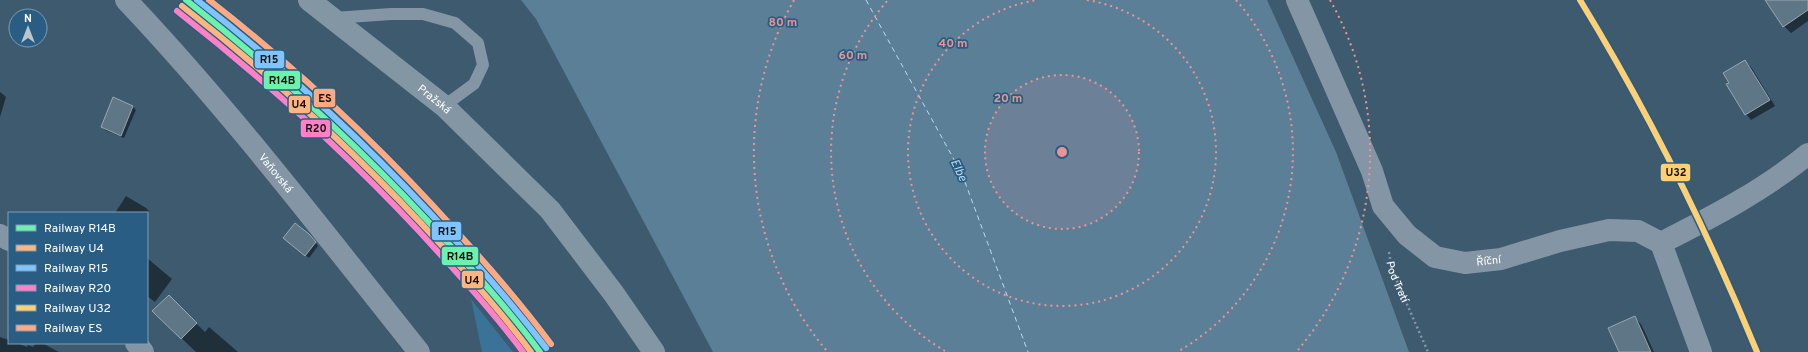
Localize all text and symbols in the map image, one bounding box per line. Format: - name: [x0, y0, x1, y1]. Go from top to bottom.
- north arrow: [8, 8, 48, 48]
- text: N: [24, 12, 32, 26]
- text: 80 m: [769, 15, 797, 31]
- text: 40 m: [938, 36, 968, 52]
- text: 60 m: [839, 48, 867, 64]
- line badge: R15: [254, 50, 285, 69]
- text: R15: [260, 53, 279, 67]
- line badge: R14B: [263, 70, 301, 90]
- text: R14B: [269, 74, 295, 88]
- street label: Pražská: [414, 82, 454, 117]
- line badge: ES: [313, 88, 336, 108]
- text: 20 m: [994, 91, 1022, 107]
- text: ES: [318, 92, 332, 106]
- line badge: U4: [288, 95, 311, 114]
- text: U4: [292, 98, 306, 112]
- line badge: R20: [300, 119, 331, 138]
- text: R20: [305, 122, 327, 136]
- centre of rings: [1055, 145, 1069, 159]
- street label: Vaňovská: [255, 151, 296, 196]
- water label: Elbe: [946, 157, 971, 185]
- line badge: U32: [1660, 163, 1691, 182]
- text: U32: [1666, 166, 1686, 180]
- legend: [8, 212, 148, 344]
- text: Railway R14B: [44, 221, 116, 237]
- line badge: R15: [431, 221, 462, 241]
- text: R15: [438, 225, 457, 239]
- text: Railway U4: [44, 241, 104, 257]
- line badge: R14B: [441, 246, 479, 266]
- text: R14B: [447, 250, 473, 264]
- street label: Říční: [1476, 253, 1503, 270]
- street label: Pod Tratí: [1383, 260, 1412, 306]
- text: Railway R15: [44, 261, 108, 277]
- line badge: U4: [461, 270, 484, 289]
- text: U4: [465, 274, 479, 288]
- text: Railway R20: [44, 281, 111, 297]
- text: Railway U32: [44, 301, 111, 317]
- text: Railway ES: [44, 321, 103, 337]

